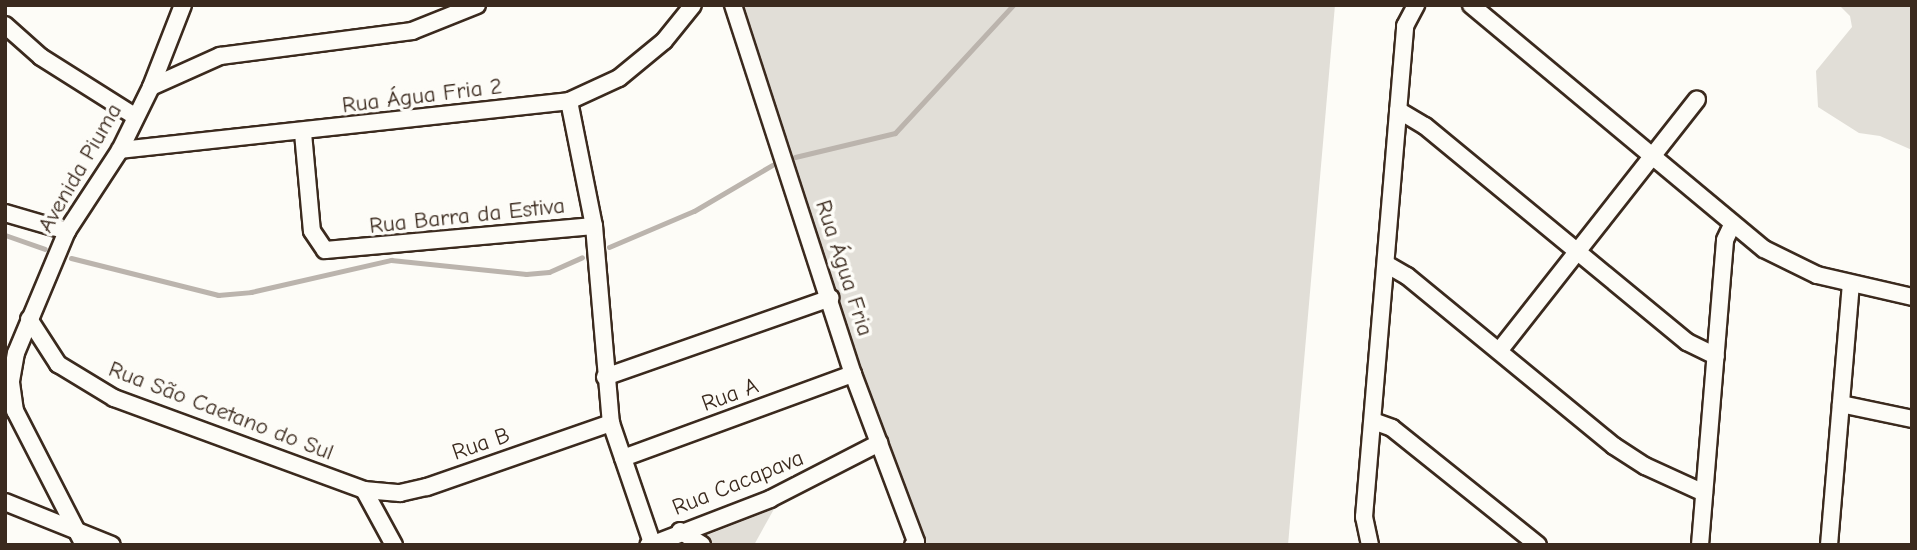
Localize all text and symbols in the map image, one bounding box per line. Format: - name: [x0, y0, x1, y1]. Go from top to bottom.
- street label: Rua Água Fria 2: [340, 72, 504, 120]
- street label: Avenida Piuma: [32, 99, 128, 237]
- street label: Rua Barra da Estiva: [368, 192, 566, 240]
- street label: Rua Água Fria: [809, 197, 879, 339]
- street label: Rua São Caetano do Sul: [105, 355, 337, 467]
- street label: Rua A: [698, 372, 762, 418]
- street label: Rua B: [448, 421, 514, 467]
- street label: Rua Cacapava: [668, 444, 808, 522]

